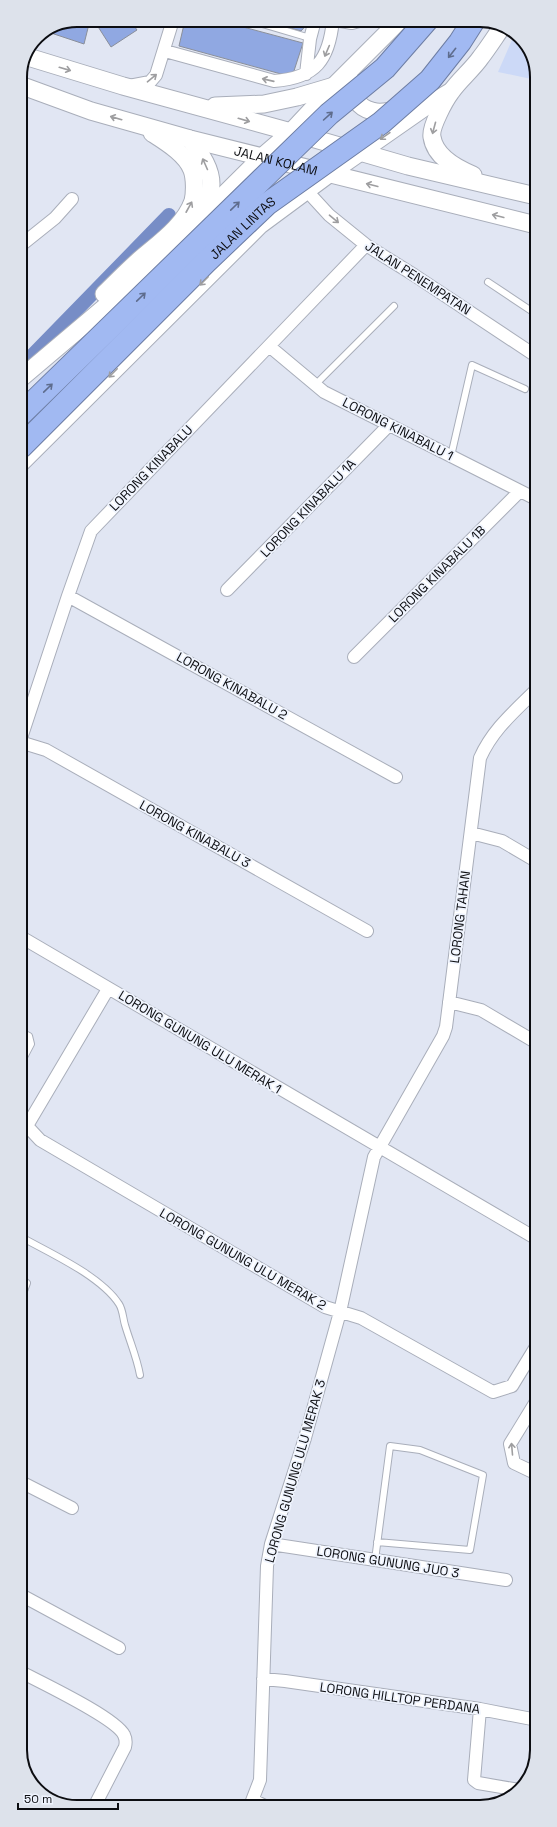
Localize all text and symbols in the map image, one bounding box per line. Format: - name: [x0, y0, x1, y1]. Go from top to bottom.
- one-way arrow: [322, 45, 330, 57]
- one-way arrow: [447, 47, 456, 58]
- one-way arrow: [59, 66, 72, 73]
- one-way arrow: [147, 74, 157, 83]
- one-way arrow: [262, 75, 275, 83]
- one-way arrow: [323, 111, 333, 120]
- one-way arrow: [110, 114, 123, 121]
- one-way arrow: [238, 117, 251, 124]
- one-way arrow: [430, 121, 437, 134]
- one-way arrow: [379, 132, 390, 140]
- street label: JALAN KOLAM: [232, 142, 319, 179]
- one-way arrow: [201, 158, 208, 170]
- one-way arrow: [366, 180, 379, 188]
- street label: JALAN LINTAS: [206, 192, 279, 263]
- one-way arrow: [186, 201, 194, 213]
- one-way arrow: [230, 201, 240, 211]
- one-way arrow: [492, 211, 505, 219]
- one-way arrow: [329, 214, 339, 223]
- street label: JALAN PENEMPATAN: [362, 237, 474, 319]
- one-way arrow: [199, 276, 209, 285]
- one-way arrow: [136, 292, 146, 302]
- one-way arrow: [108, 368, 118, 378]
- one-way arrow: [43, 383, 53, 392]
- street label: LORONG KINABALU 1: [340, 394, 456, 464]
- street label: LORONG KINABALU: [106, 421, 196, 515]
- street label: LORONG KINABALU 1A: [257, 455, 359, 561]
- street label: LORONG KINABALU 1B: [385, 522, 489, 626]
- street label: LORONG KINABALU 2: [173, 648, 291, 724]
- street label: LORONG KINABALU 3: [136, 796, 254, 872]
- street label: LORONG TAHAN: [446, 870, 474, 964]
- street label: LORONG GUNUNG ULU MERAK 1: [115, 986, 285, 1098]
- street label: LORONG GUNUNG ULU MERAK 2: [157, 1204, 330, 1314]
- street label: LORONG GUNUNG ULU MERAK 3: [261, 1377, 329, 1565]
- one-way arrow: [508, 1443, 516, 1456]
- street label: LORONG GUNUNG JUO 3: [315, 1542, 461, 1582]
- street label: LORONG HILLTOP PERDANA: [319, 1678, 481, 1718]
- scale bar: [18, 1785, 118, 1811]
- text: 50 m: [24, 1791, 52, 1807]

